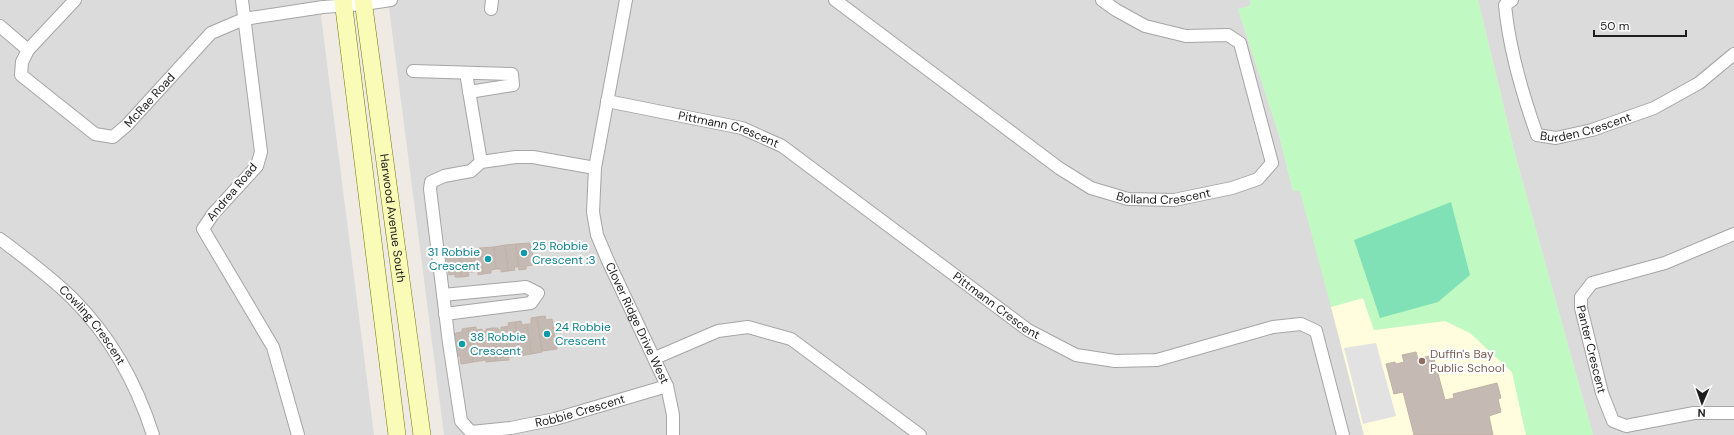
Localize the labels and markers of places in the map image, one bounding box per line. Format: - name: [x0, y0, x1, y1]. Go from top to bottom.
- place label: 25 Robbie Crescent :3: [532, 238, 596, 268]
- place label: 31 Robbie Crescent: [428, 244, 480, 274]
- marker: 25 Robbie Crescent :3: [519, 248, 529, 258]
- marker: 31 Robbie Crescent: [483, 254, 493, 264]
- place label: 24 Robbie Crescent: [555, 319, 611, 349]
- place label: 38 Robbie Crescent: [470, 329, 526, 359]
- marker: 24 Robbie Crescent: [542, 329, 552, 339]
- marker: 38 Robbie Crescent: [457, 339, 467, 349]
- place label: Duffin's Bay Public School: [1430, 346, 1505, 376]
- marker: Duffin's Bay Public School: [1417, 356, 1427, 366]

